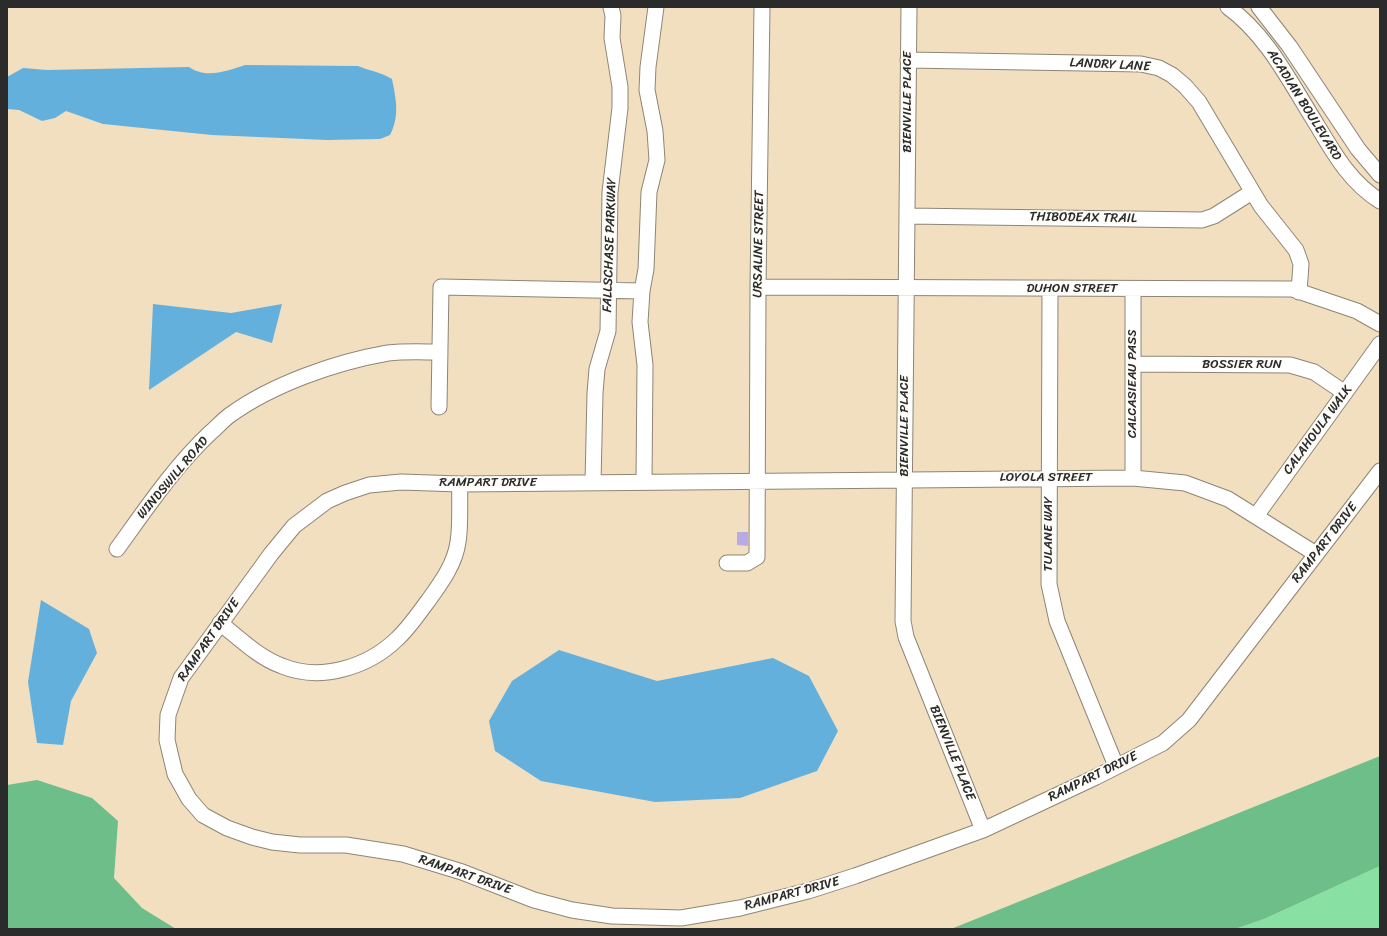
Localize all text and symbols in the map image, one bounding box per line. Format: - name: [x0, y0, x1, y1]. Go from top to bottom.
- street label: ACADIAN BOULEVARD: [1263, 47, 1345, 163]
- street label: BIENVILLE PLACE: [900, 51, 916, 153]
- street label: LANDRY LANE: [1069, 55, 1151, 75]
- street label: FALLSCHASE PARKWAY: [600, 177, 620, 313]
- street label: URSALINE STREET: [750, 190, 768, 298]
- street label: THIBODEAX TRAIL: [1029, 209, 1137, 227]
- street label: DUHON STREET: [1027, 281, 1117, 297]
- street label: CALCASIEAU PASS: [1125, 330, 1141, 438]
- street label: BOSSIER RUN: [1202, 357, 1282, 373]
- street label: BIENVILLE PLACE: [897, 375, 913, 477]
- street label: CALAHOULA WALK: [1280, 382, 1356, 478]
- street label: WINDSWILL ROAD: [134, 434, 212, 522]
- street label: LOYOLA STREET: [1000, 470, 1092, 486]
- street label: RAMPART DRIVE: [439, 475, 537, 491]
- street label: TULANE WAY: [1041, 497, 1057, 571]
- street label: RAMPART DRIVE: [1289, 500, 1361, 586]
- street label: RAMPART DRIVE: [175, 596, 243, 684]
- street label: BIENVILLE PLACE: [926, 703, 978, 803]
- street label: RAMPART DRIVE: [1046, 749, 1140, 805]
- street label: RAMPART DRIVE: [416, 852, 514, 898]
- street label: RAMPART DRIVE: [743, 874, 841, 914]

